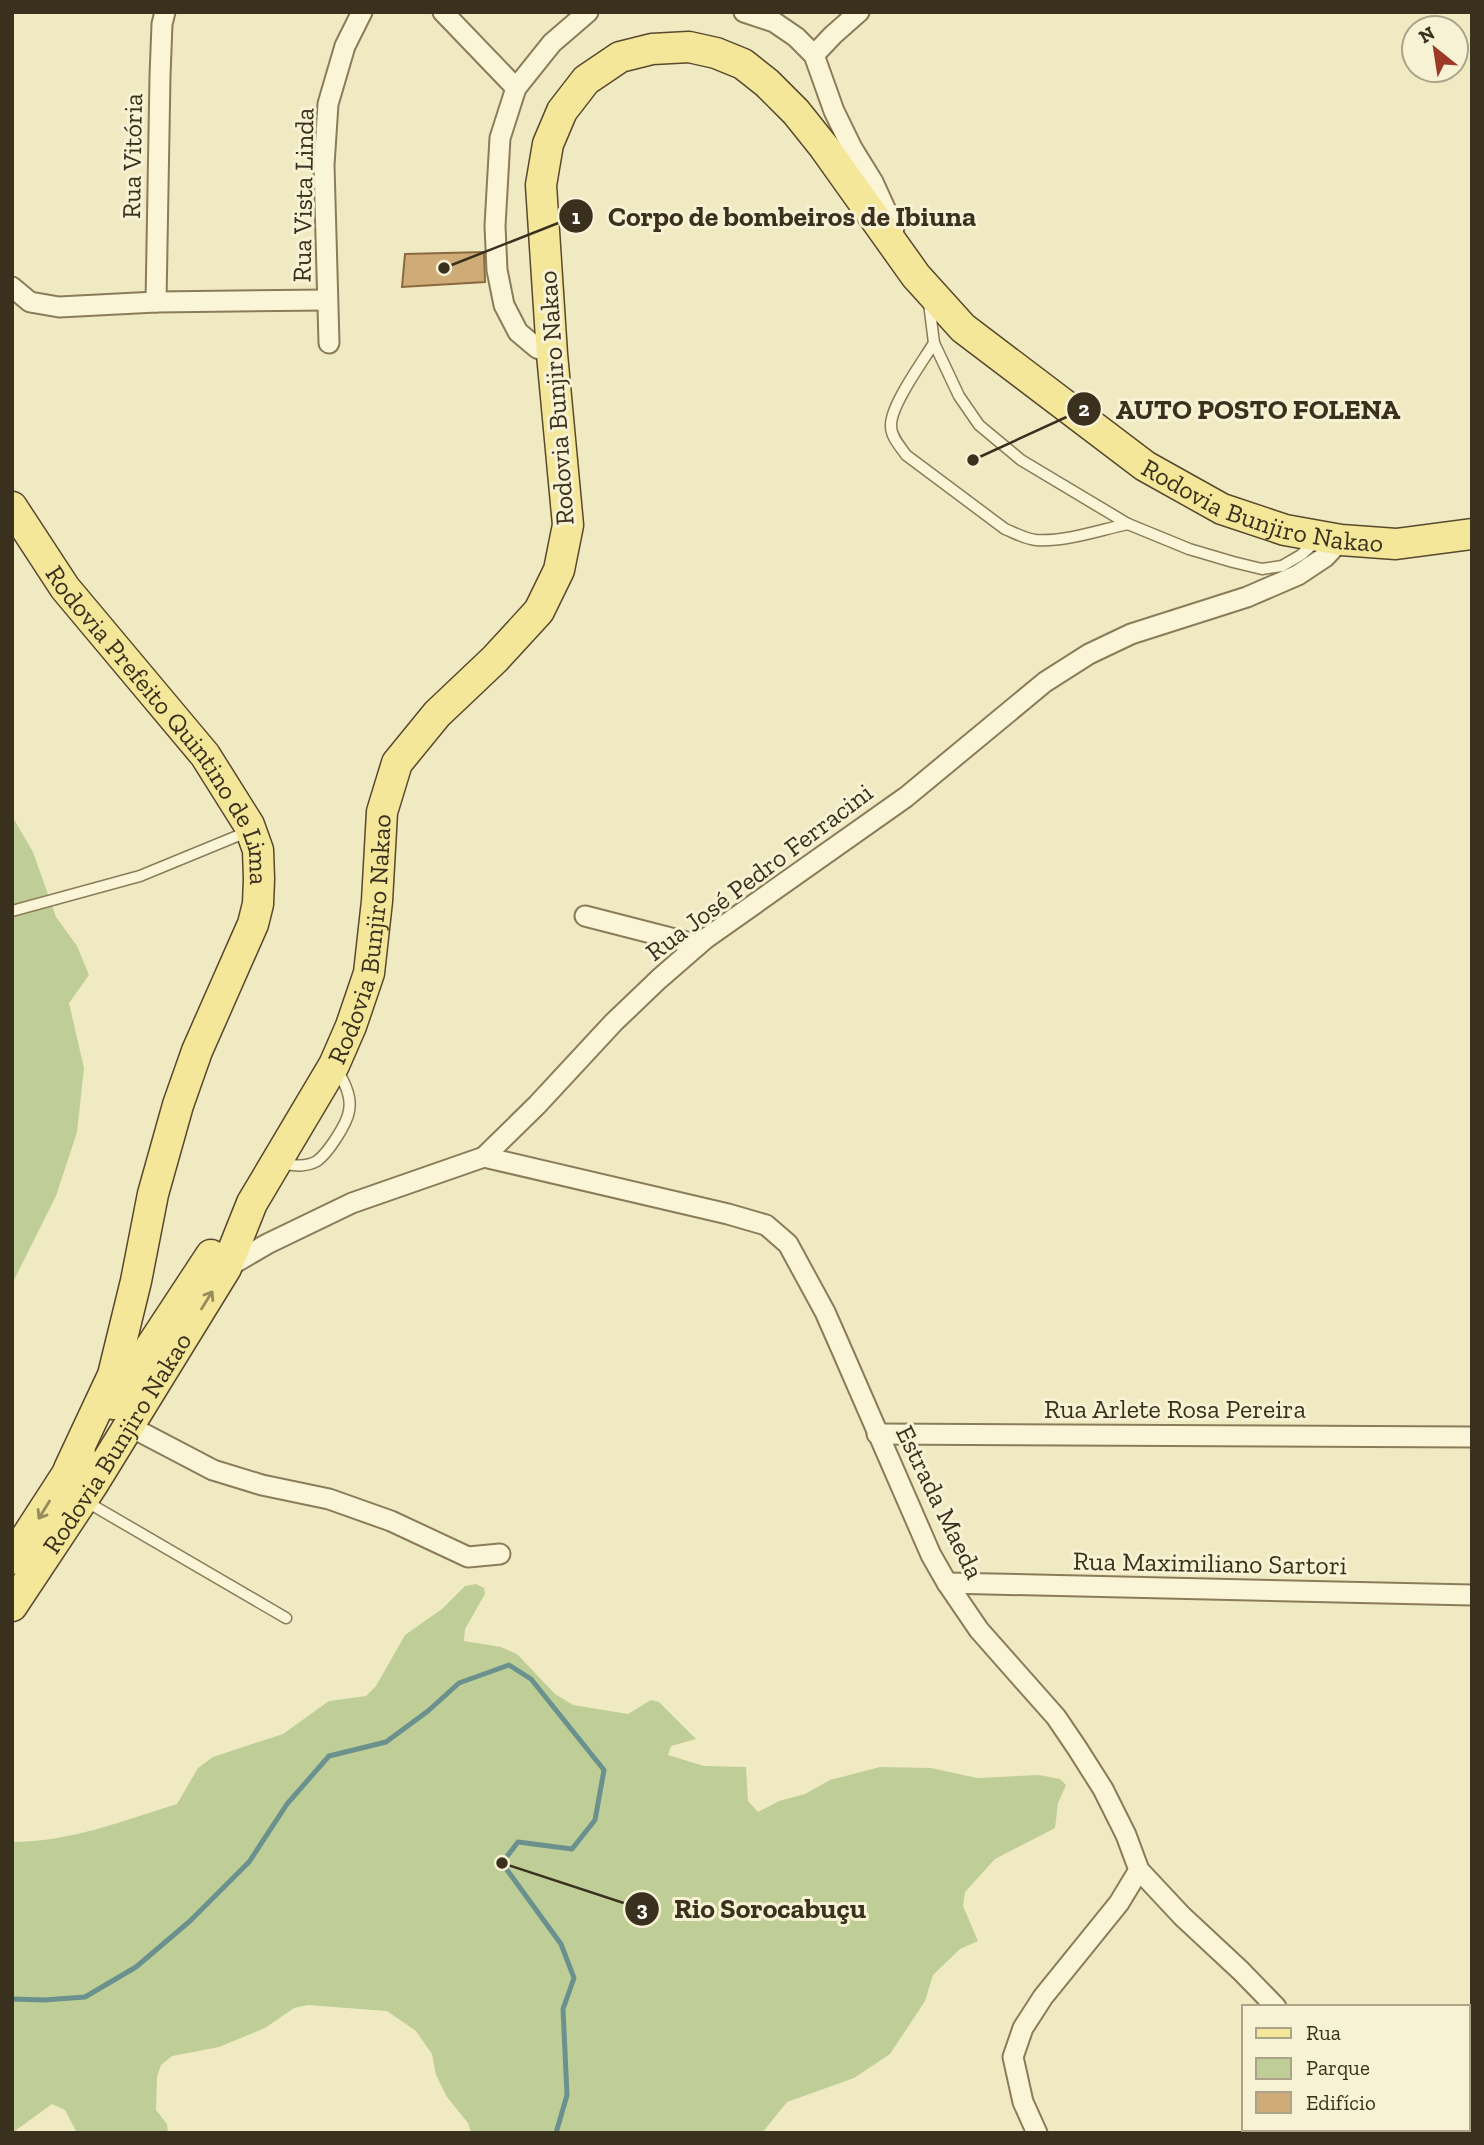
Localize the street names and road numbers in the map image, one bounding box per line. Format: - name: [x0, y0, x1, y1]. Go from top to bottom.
- street label: Rua Vitória: [115, 93, 149, 219]
- street label: Rua Vista Linda: [285, 107, 321, 283]
- street label: Rodovia Bunjiro Nakao: [531, 270, 581, 526]
- street label: Rodovia Bunjiro Nakao: [1136, 451, 1384, 559]
- street label: Rodovia Prefeito Quintino de Lima: [39, 559, 275, 886]
- street label: Rua José Pedro Ferracini: [639, 776, 879, 968]
- street label: Rodovia Bunjiro Nakao: [320, 813, 398, 1069]
- street label: Rodovia Bunjiro Nakao: [35, 1327, 198, 1559]
- street label: Rua Arlete Rosa Pereira: [1044, 1393, 1307, 1425]
- street label: Estrada Maeda: [889, 1420, 991, 1584]
- street label: Rua Maximiliano Sartori: [1073, 1545, 1347, 1581]

